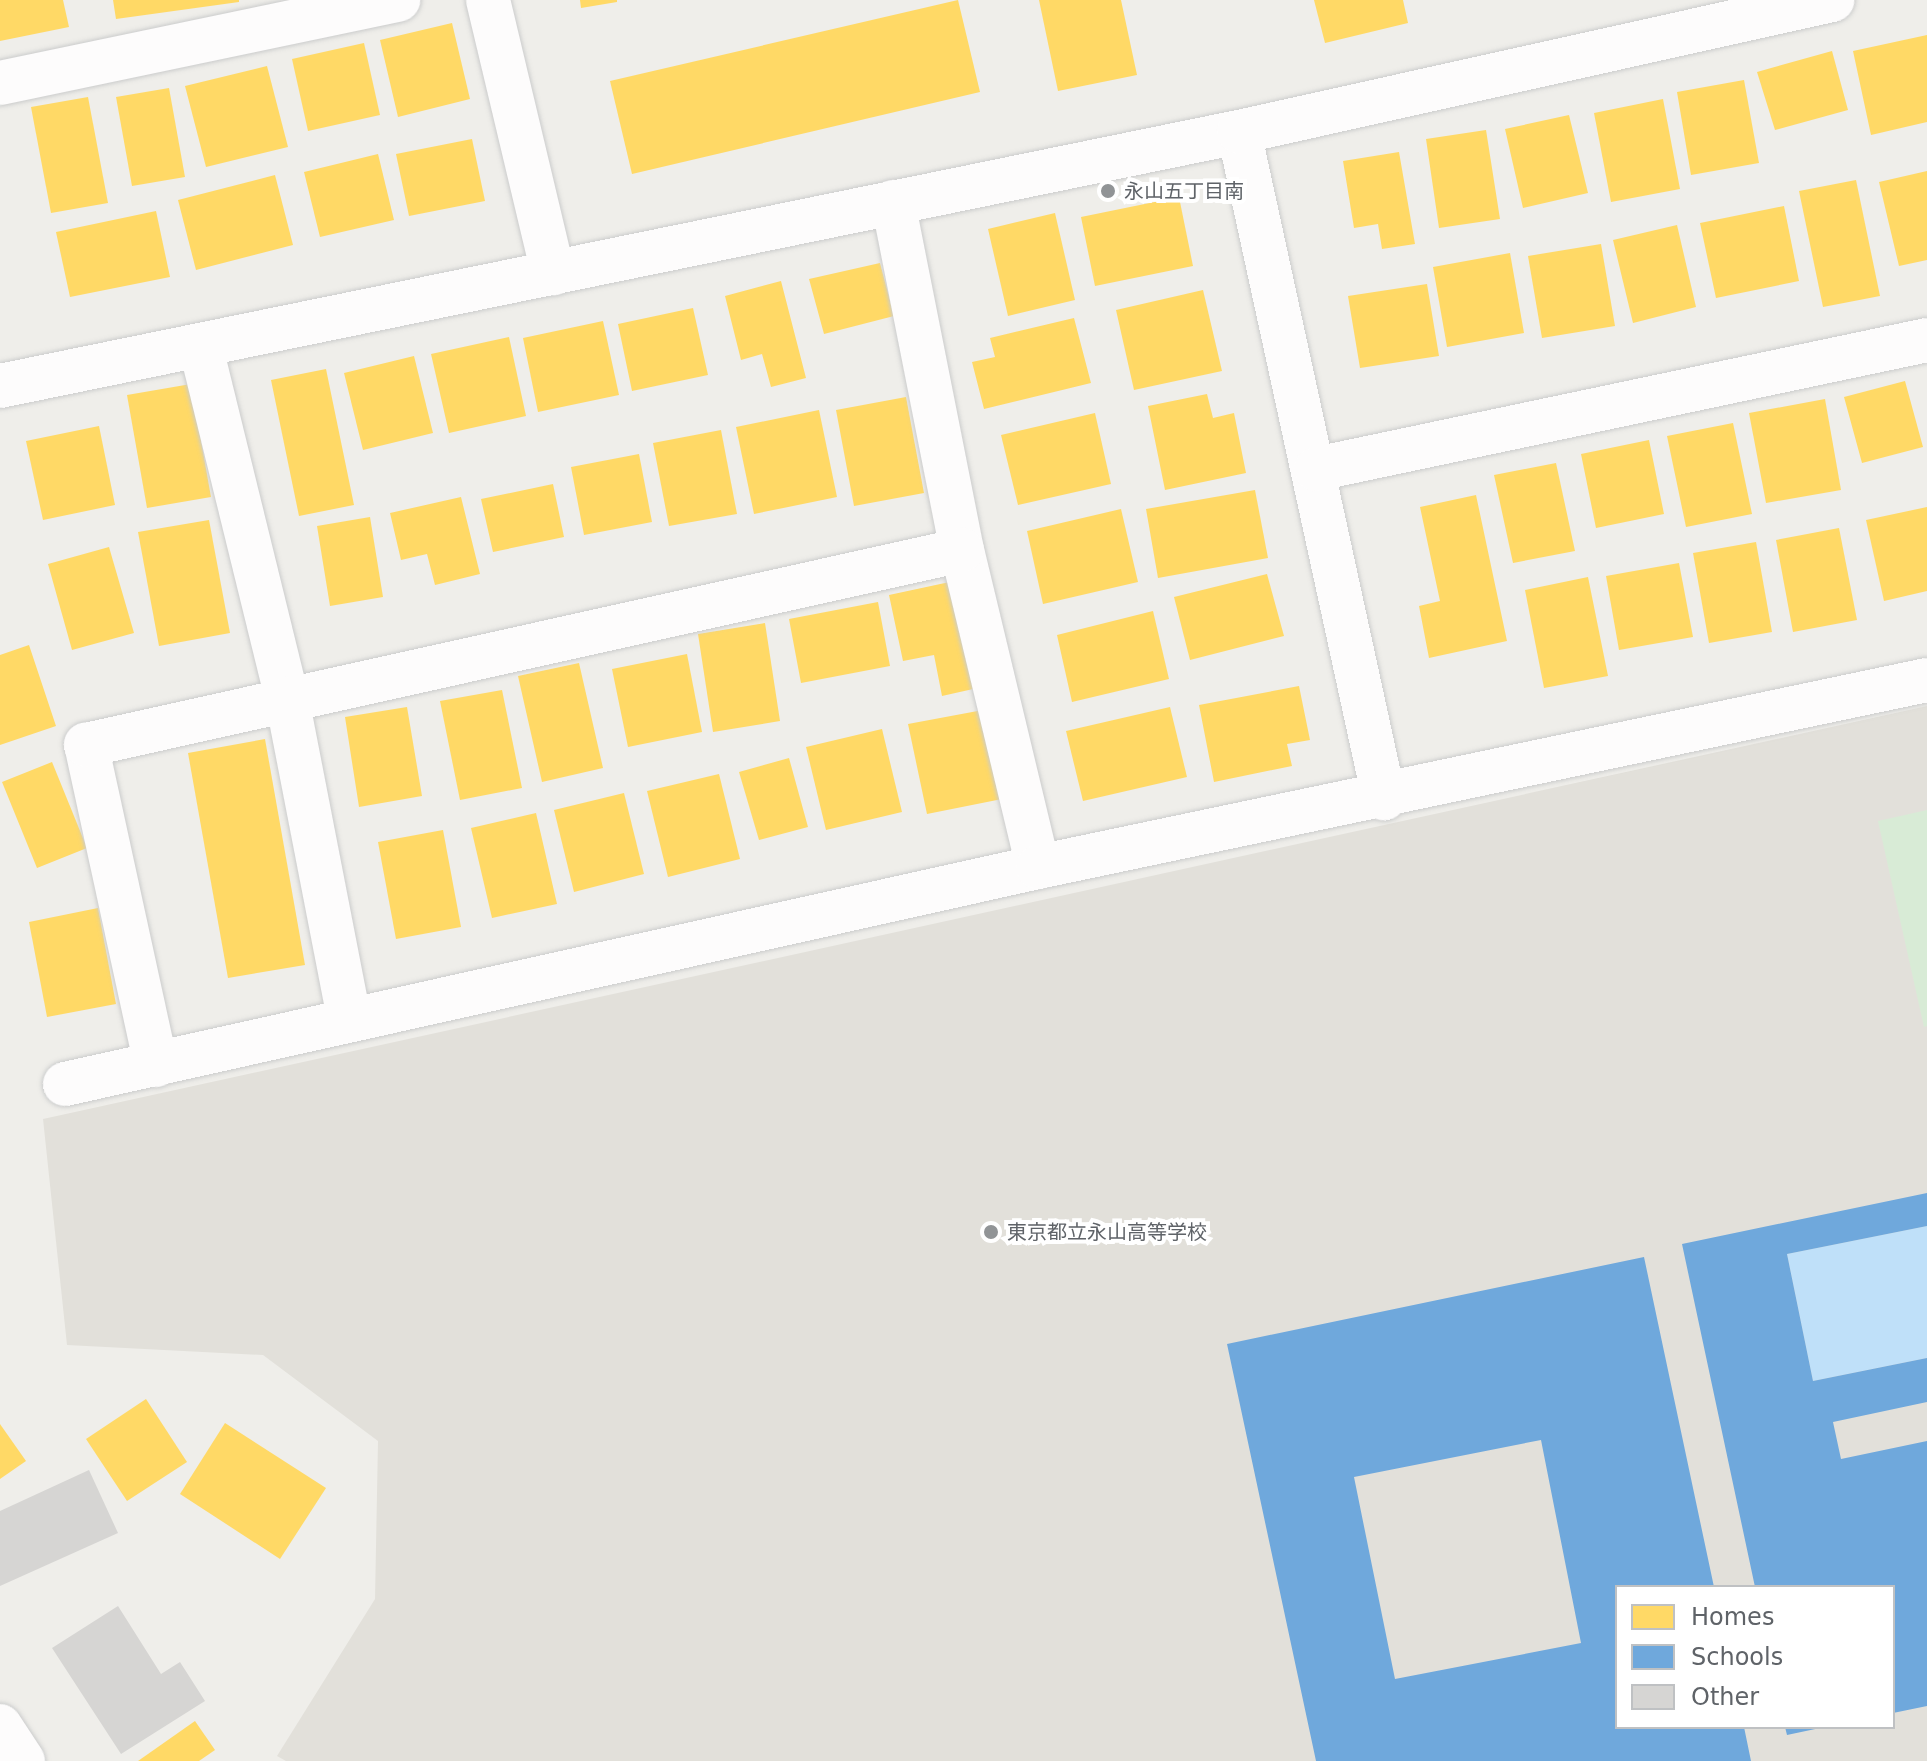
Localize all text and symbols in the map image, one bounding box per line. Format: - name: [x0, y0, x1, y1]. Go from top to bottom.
- place label: 永山五丁目南: [1124, 179, 1244, 203]
- marker: 永山五丁目南: [1099, 182, 1117, 200]
- place label: 東京都立永山高等学校: [1007, 1220, 1207, 1244]
- marker: 東京都立永山高等学校: [982, 1223, 1000, 1241]
- legend: [1615, 1585, 1895, 1729]
- text: Homes: [1691, 1603, 1774, 1631]
- text: Schools: [1691, 1643, 1783, 1671]
- text: Other: [1691, 1683, 1759, 1711]

